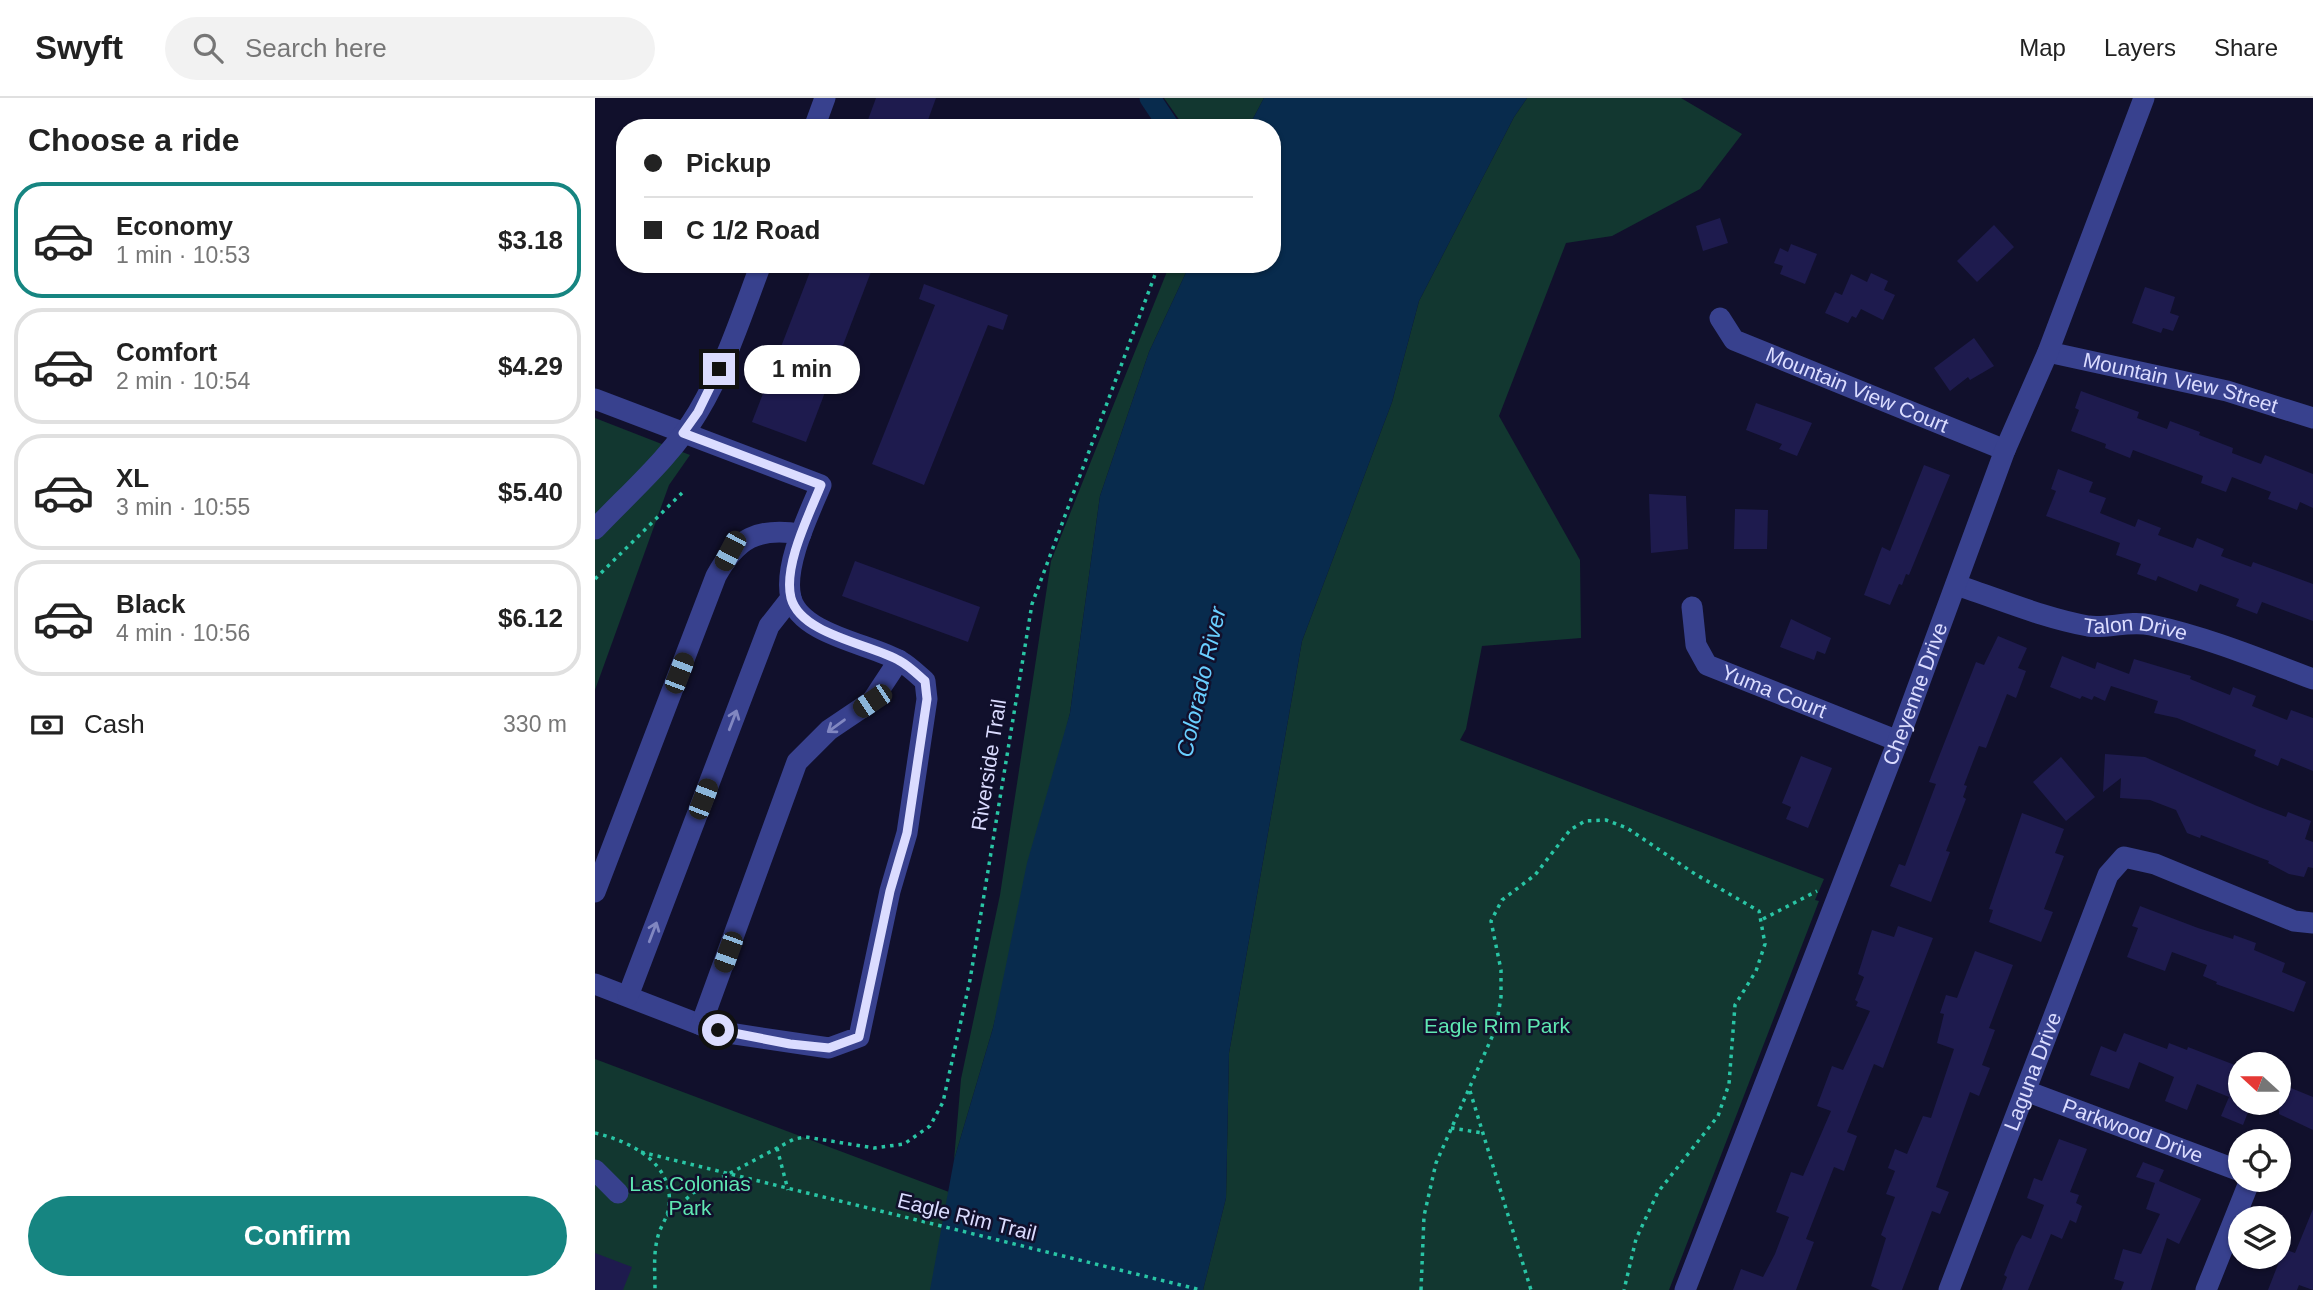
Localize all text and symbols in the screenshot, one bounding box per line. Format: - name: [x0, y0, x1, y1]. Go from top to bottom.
- search box: [165, 17, 655, 80]
- text: Swyft: [35, 29, 123, 66]
- icon: search: [189, 29, 227, 67]
- text: Search here: [245, 33, 387, 63]
- text: Map: [2019, 34, 2066, 61]
- text: Layers: [2104, 34, 2176, 61]
- text: Share: [2214, 34, 2278, 61]
- text: Choose a ride: [28, 122, 240, 158]
- text: Pickup: [686, 148, 771, 178]
- icon: car: [32, 209, 95, 272]
- text: Economy: [116, 211, 233, 241]
- text: C 1/2 Road: [686, 215, 820, 245]
- text: $3.18: [498, 225, 563, 255]
- text: 1 min · 10:53: [116, 242, 250, 268]
- icon: car: [32, 335, 95, 398]
- text: Comfort: [116, 337, 217, 367]
- street label: Mountain View Court: [1763, 342, 1952, 437]
- callout: 1 min: [743, 344, 859, 394]
- street label: Mountain View Street: [2081, 348, 2281, 417]
- text: $4.29: [498, 351, 563, 381]
- route end: [703, 353, 735, 385]
- text: 1 min: [772, 356, 832, 382]
- text: 2 min · 10:54: [116, 368, 250, 394]
- icon: car: [32, 461, 95, 524]
- text: XL: [116, 463, 149, 493]
- text: $5.40: [498, 477, 563, 507]
- text: 3 min · 10:55: [116, 494, 250, 520]
- car: [711, 528, 750, 574]
- icon: car: [32, 587, 95, 650]
- text: Black: [116, 589, 185, 619]
- text: $6.12: [498, 603, 563, 633]
- water label: Colorado River: [1171, 603, 1231, 760]
- street label: Talon Drive: [2082, 611, 2190, 645]
- street label: Cheyenne Drive: [1878, 619, 1952, 768]
- text: 4 min · 10:56: [116, 620, 250, 646]
- car: [662, 650, 697, 696]
- street label: Yuma Court: [1718, 660, 1830, 722]
- car: [849, 681, 896, 721]
- street label: Riverside Trail: [967, 697, 1010, 832]
- icon: cash: [28, 706, 66, 744]
- text: Cash: [84, 709, 145, 739]
- one-way arrow: [728, 709, 741, 731]
- text: 330 m: [503, 711, 567, 737]
- one-way arrow: [826, 718, 845, 733]
- car: [686, 776, 721, 822]
- one-way arrow: [647, 922, 660, 944]
- car: [711, 929, 746, 975]
- street label: Laguna Drive: [1999, 1009, 2065, 1134]
- route start: [702, 1014, 734, 1046]
- park label: Eagle Rim Park: [1424, 1014, 1570, 1037]
- north arrow: [2228, 1052, 2291, 1115]
- map controls: [2228, 1052, 2291, 1269]
- street label: Parkwood Drive: [2059, 1094, 2206, 1167]
- button: locate: [2228, 1129, 2291, 1192]
- park label: Las Colonias Park: [629, 1172, 751, 1219]
- street label: Eagle Rim Trail: [895, 1188, 1039, 1245]
- button: Confirm: [28, 1196, 567, 1276]
- button: layers: [2228, 1206, 2291, 1269]

